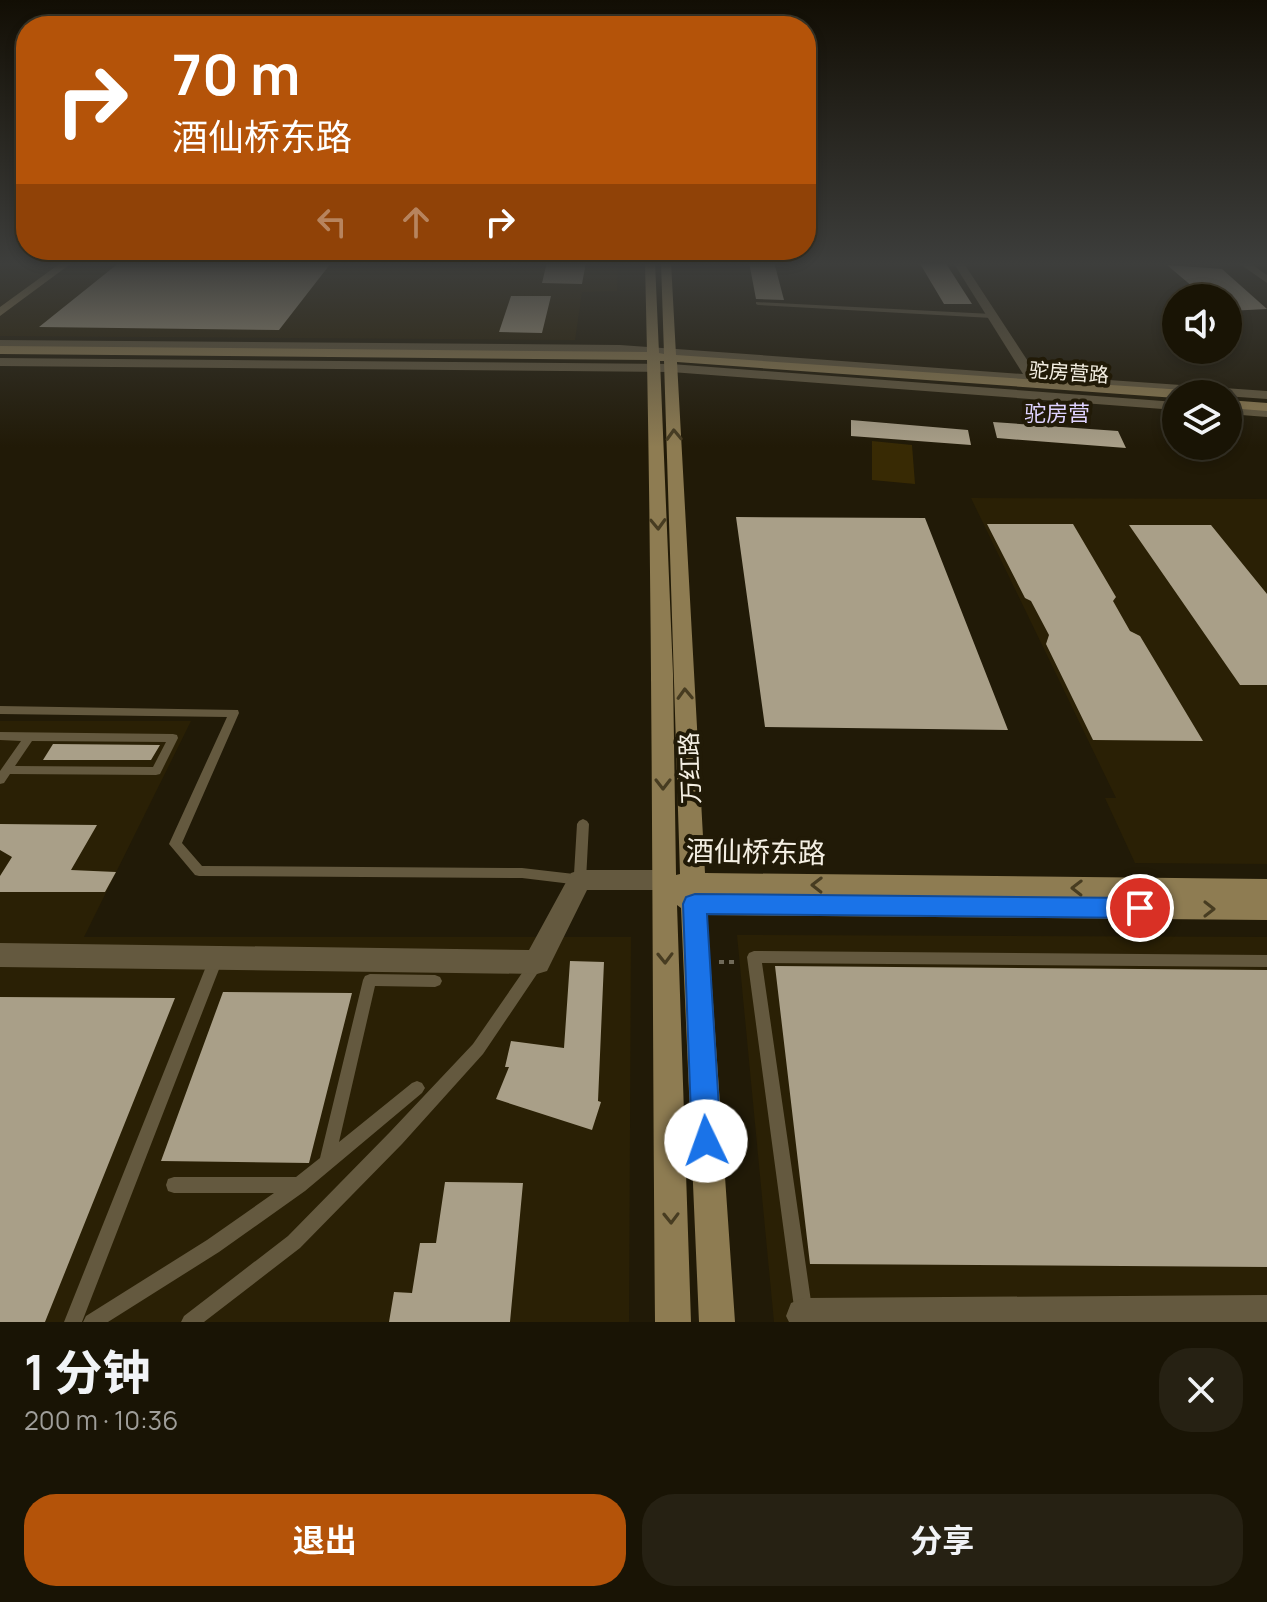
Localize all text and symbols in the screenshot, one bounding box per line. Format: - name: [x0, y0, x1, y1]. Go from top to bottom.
- text: 70 m: [172, 35, 300, 112]
- icon: right: [40, 48, 144, 152]
- text: 酒仙桥东路: [172, 112, 352, 161]
- icon: left: [310, 200, 354, 244]
- icon: ahead: [394, 200, 438, 244]
- icon: right: [478, 200, 522, 244]
- map controls: [1162, 284, 1242, 460]
- button: sound: [1162, 284, 1242, 364]
- street label: 驼房营路: [1028, 356, 1110, 388]
- button: layers: [1162, 380, 1242, 460]
- district label: 驼房营: [1024, 398, 1090, 428]
- one-way arrow: [666, 428, 683, 441]
- one-way arrow: [650, 518, 667, 531]
- one-way arrow: [677, 687, 694, 700]
- street label: 万红路: [671, 731, 707, 805]
- one-way arrow: [654, 778, 672, 791]
- street label: 酒仙桥东路: [686, 831, 826, 871]
- pin: [1106, 874, 1174, 942]
- one-way arrow: [810, 877, 823, 894]
- one-way arrow: [1070, 879, 1083, 897]
- icon: arrive: [1118, 886, 1162, 930]
- one-way arrow: [1203, 900, 1216, 918]
- one-way arrow: [657, 952, 674, 965]
- position arrow: [664, 1099, 748, 1183]
- one-way arrow: [662, 1212, 679, 1225]
- text: 1 分钟: [24, 1339, 151, 1404]
- button: close: [1159, 1348, 1243, 1432]
- text: 200 m · 10:36: [24, 1402, 178, 1438]
- button: 退出: [24, 1494, 626, 1586]
- button: 分享: [642, 1494, 1243, 1586]

